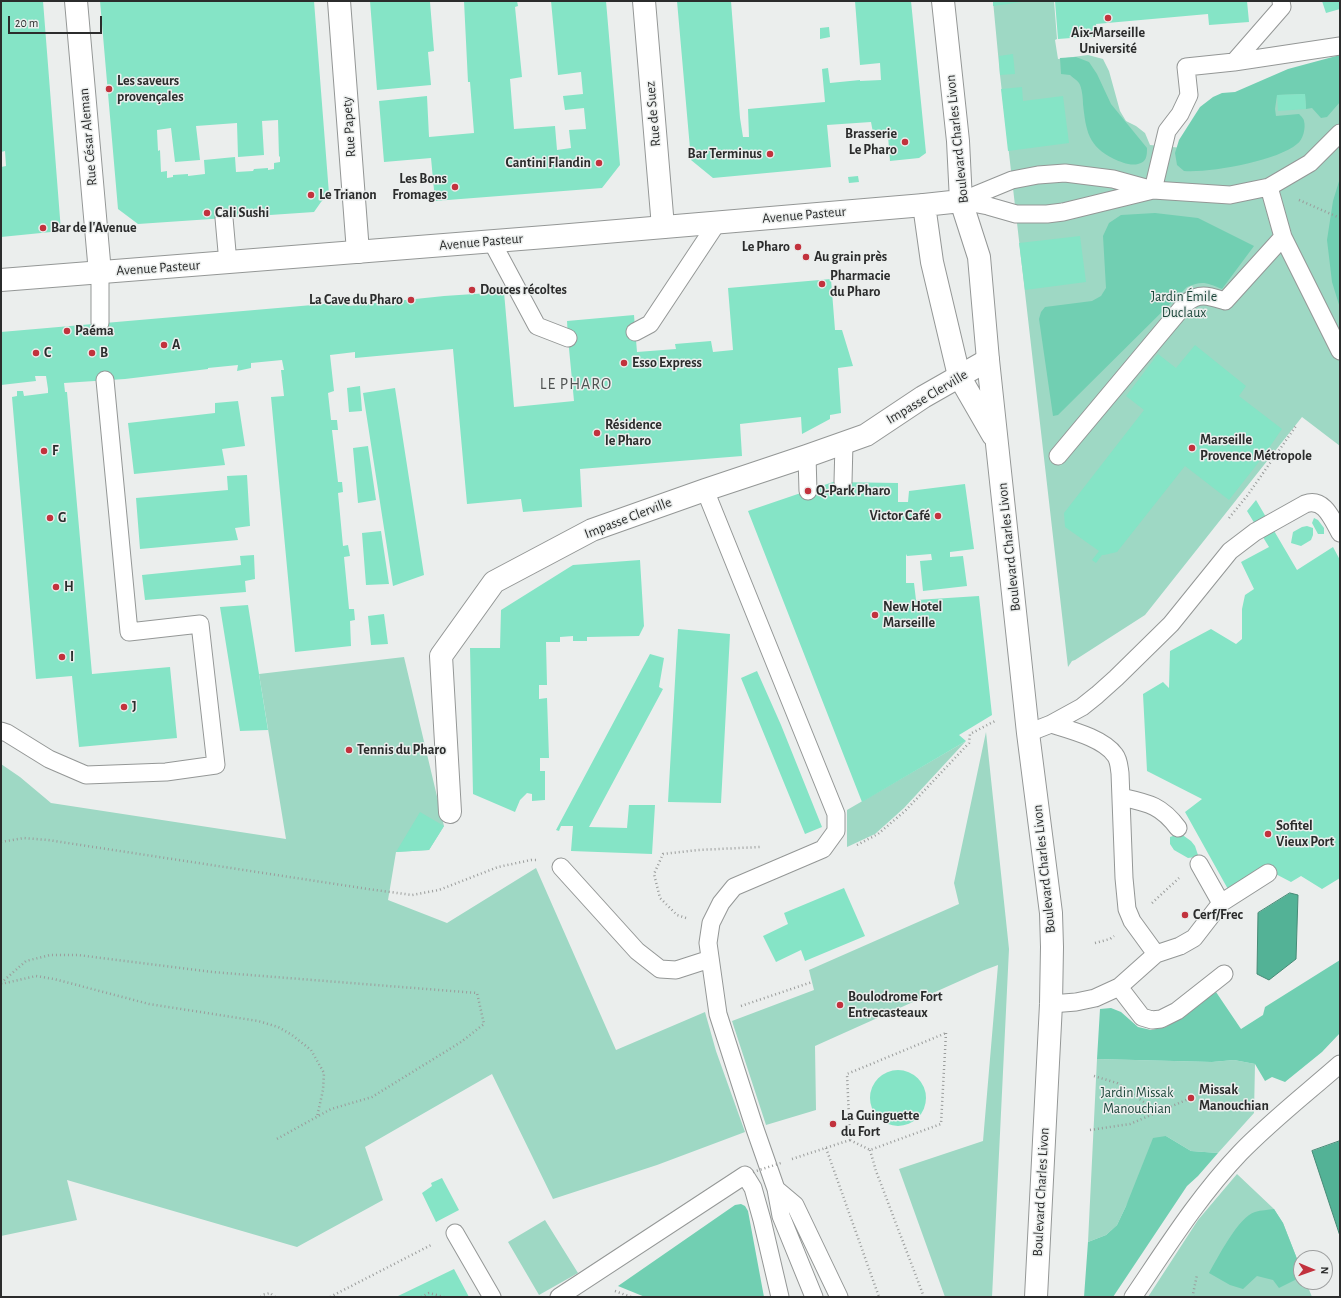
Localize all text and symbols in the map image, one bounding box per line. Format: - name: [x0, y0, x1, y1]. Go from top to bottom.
- scale bar: [10, 8, 104, 34]
- marker: Aix-Marseille Université: [1103, 13, 1113, 23]
- text: 20 m: [15, 17, 38, 29]
- place label: Aix-Marseille Université: [1071, 25, 1145, 58]
- place label: Les saveurs provençales: [117, 73, 184, 106]
- street label: Boulevard Charles Livon: [942, 74, 972, 204]
- street label: Rue de Suez: [642, 81, 664, 147]
- marker: Les saveurs provençales: [104, 84, 114, 94]
- street label: Rue César Aleman: [75, 87, 101, 187]
- street label: Rue Papety: [339, 96, 359, 158]
- place label: Brasserie Le Pharo: [845, 126, 897, 158]
- marker: Brasserie Le Pharo: [900, 137, 910, 147]
- place label: Bar Terminus: [688, 146, 762, 162]
- marker: Bar Terminus: [765, 149, 775, 159]
- place label: Cantini Flandin: [505, 155, 591, 171]
- marker: Cantini Flandin: [594, 158, 604, 168]
- place label: Les Bons Fromages: [392, 171, 447, 204]
- marker: Les Bons Fromages: [450, 182, 460, 192]
- place label: Le Trianon: [319, 187, 377, 203]
- marker: Le Trianon: [306, 190, 316, 200]
- street label: Avenue Pasteur: [761, 203, 847, 227]
- place label: Cali Sushi: [215, 205, 269, 221]
- marker: Cali Sushi: [202, 208, 212, 218]
- place label: Bar de l'Avenue: [51, 220, 137, 236]
- marker: Bar de l'Avenue: [38, 223, 48, 233]
- street label: Avenue Pasteur: [438, 230, 524, 254]
- place label: Le Pharo: [742, 239, 790, 255]
- marker: Le Pharo: [793, 242, 803, 252]
- place label: Au grain près: [814, 249, 887, 265]
- marker: Au grain près: [801, 252, 811, 262]
- street label: Avenue Pasteur: [116, 257, 200, 279]
- place label: Pharmacie du Pharo: [830, 268, 890, 300]
- marker: Pharmacie du Pharo: [817, 279, 827, 289]
- place label: Douces récoltes: [480, 282, 567, 298]
- marker: Douces récoltes: [467, 285, 477, 295]
- park label: Jardin Émile Duclaux: [1151, 289, 1217, 322]
- place label: La Cave du Pharo: [309, 292, 403, 308]
- marker: La Cave du Pharo: [406, 295, 416, 305]
- place label: Paéma: [75, 323, 114, 339]
- marker: Paéma: [62, 326, 72, 336]
- place label: A: [172, 337, 180, 353]
- marker: A: [159, 340, 169, 350]
- place label: C: [44, 345, 51, 361]
- place label: B: [100, 345, 108, 361]
- marker: C: [31, 348, 41, 358]
- marker: B: [87, 348, 97, 358]
- place label: Esso Express: [632, 355, 702, 371]
- marker: Esso Express: [619, 358, 629, 368]
- street label: Impasse Clerville: [883, 366, 971, 428]
- district label: LE PHARO: [540, 374, 612, 394]
- place label: Résidence le Pharo: [605, 417, 662, 450]
- marker: Résidence le Pharo: [592, 428, 602, 438]
- place label: Marseille Provence Métropole: [1200, 432, 1312, 464]
- place label: F: [52, 443, 58, 459]
- marker: Marseille Provence Métropole: [1187, 443, 1197, 453]
- marker: F: [39, 446, 49, 456]
- street label: Boulevard Charles Livon: [994, 482, 1024, 612]
- place label: Q-Park Pharo: [816, 483, 890, 499]
- marker: Q-Park Pharo: [803, 486, 813, 496]
- street label: Impasse Clerville: [582, 494, 674, 542]
- place label: Victor Café: [869, 508, 930, 524]
- place label: G: [58, 510, 66, 526]
- marker: Victor Café: [933, 511, 943, 521]
- marker: G: [45, 513, 55, 523]
- place label: H: [64, 579, 74, 595]
- marker: H: [51, 582, 61, 592]
- place label: New Hotel Marseille: [883, 599, 942, 632]
- marker: New Hotel Marseille: [870, 610, 880, 620]
- place label: I: [70, 649, 74, 665]
- marker: I: [57, 652, 67, 662]
- place label: J: [132, 699, 137, 715]
- marker: J: [119, 702, 129, 712]
- place label: Tennis du Pharo: [357, 742, 446, 758]
- marker: Tennis du Pharo: [344, 745, 354, 755]
- street label: Boulevard Charles Livon: [1029, 804, 1059, 934]
- place label: Sofitel Vieux Port: [1276, 818, 1334, 850]
- marker: Sofitel Vieux Port: [1263, 829, 1273, 839]
- place label: Cerf/Frec: [1193, 907, 1243, 923]
- marker: Cerf/Frec: [1180, 910, 1190, 920]
- place label: Boulodrome Fort Entrecasteaux: [848, 989, 942, 1022]
- marker: Boulodrome Fort Entrecasteaux: [835, 1000, 845, 1010]
- place label: Missak Manouchian: [1199, 1082, 1269, 1114]
- park label: Jardin Missak Manouchian: [1101, 1085, 1173, 1118]
- marker: Missak Manouchian: [1186, 1093, 1196, 1103]
- place label: La Guinguette du Fort: [841, 1108, 919, 1140]
- marker: La Guinguette du Fort: [828, 1119, 838, 1129]
- street label: Boulevard Charles Livon: [1029, 1127, 1053, 1257]
- north arrow: [1293, 1250, 1333, 1290]
- text: N: [1319, 1266, 1330, 1274]

